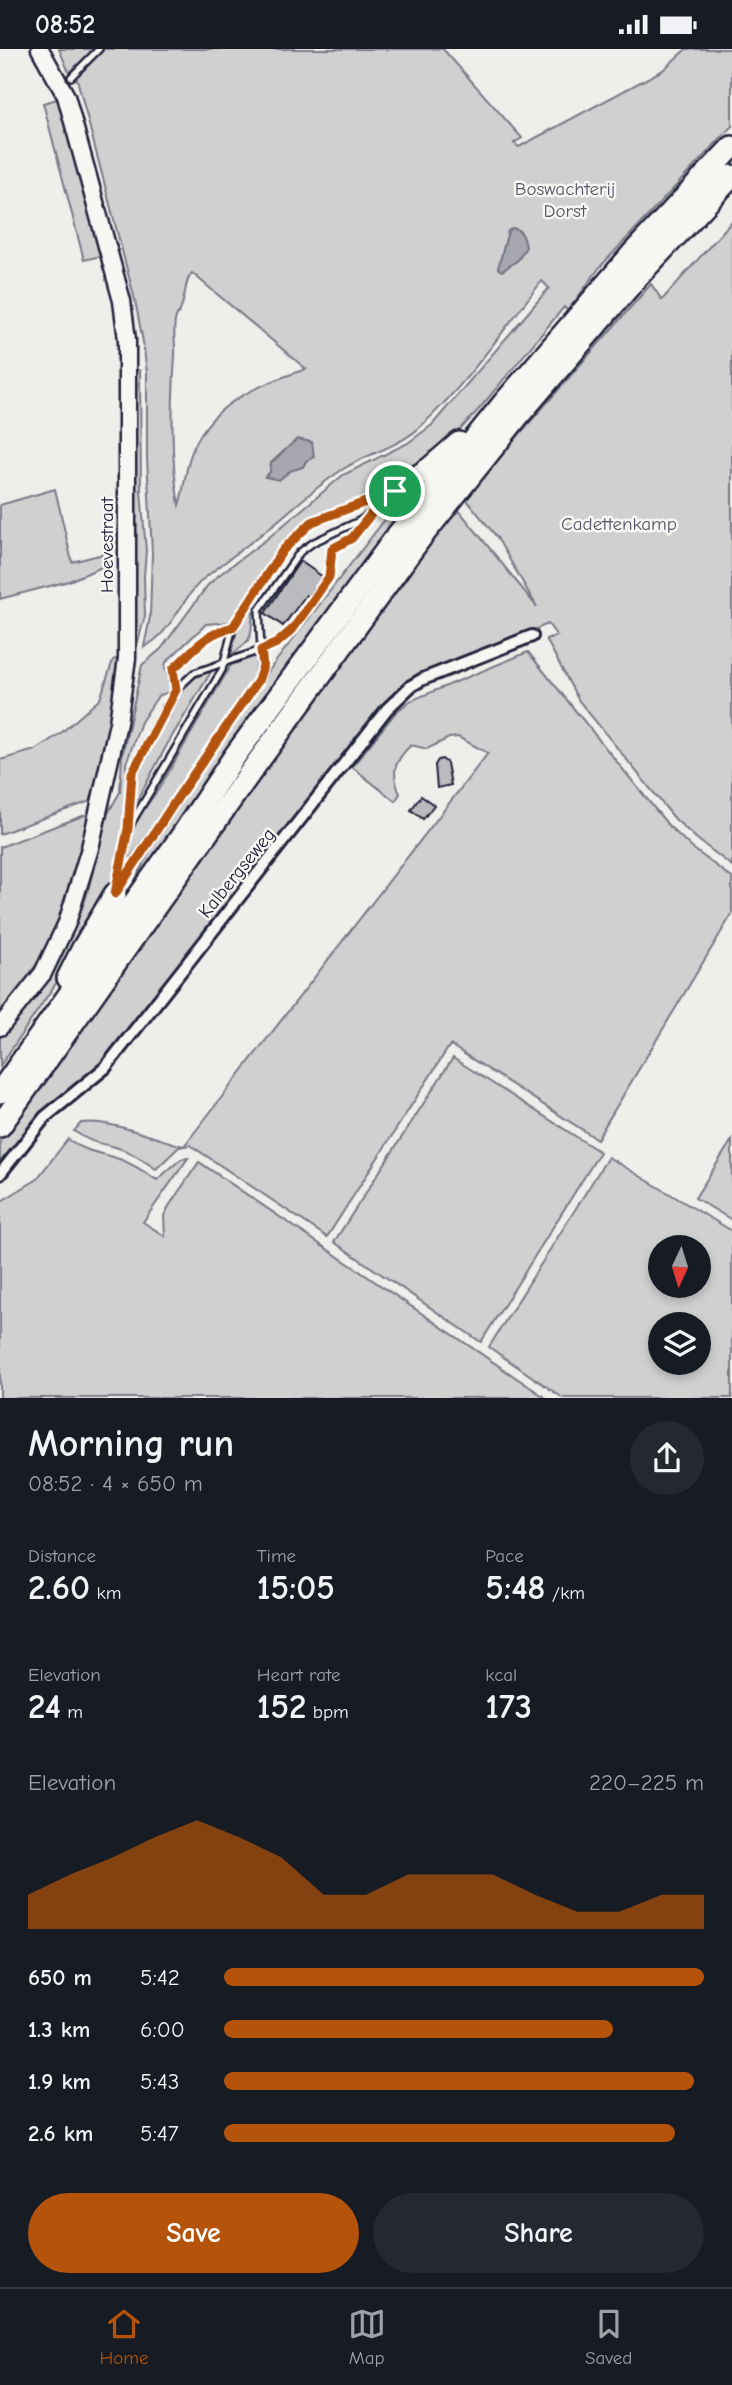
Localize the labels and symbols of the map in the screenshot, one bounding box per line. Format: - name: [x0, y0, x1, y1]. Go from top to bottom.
- park label: Boswachterij Dorst: [515, 178, 615, 222]
- pin: [365, 461, 425, 521]
- street label: Hoevestraat: [96, 496, 118, 593]
- park label: Cadettenkamp: [561, 513, 677, 535]
- street label: Kalbergseweg: [194, 824, 280, 922]
- north arrow: [648, 1235, 710, 1299]

